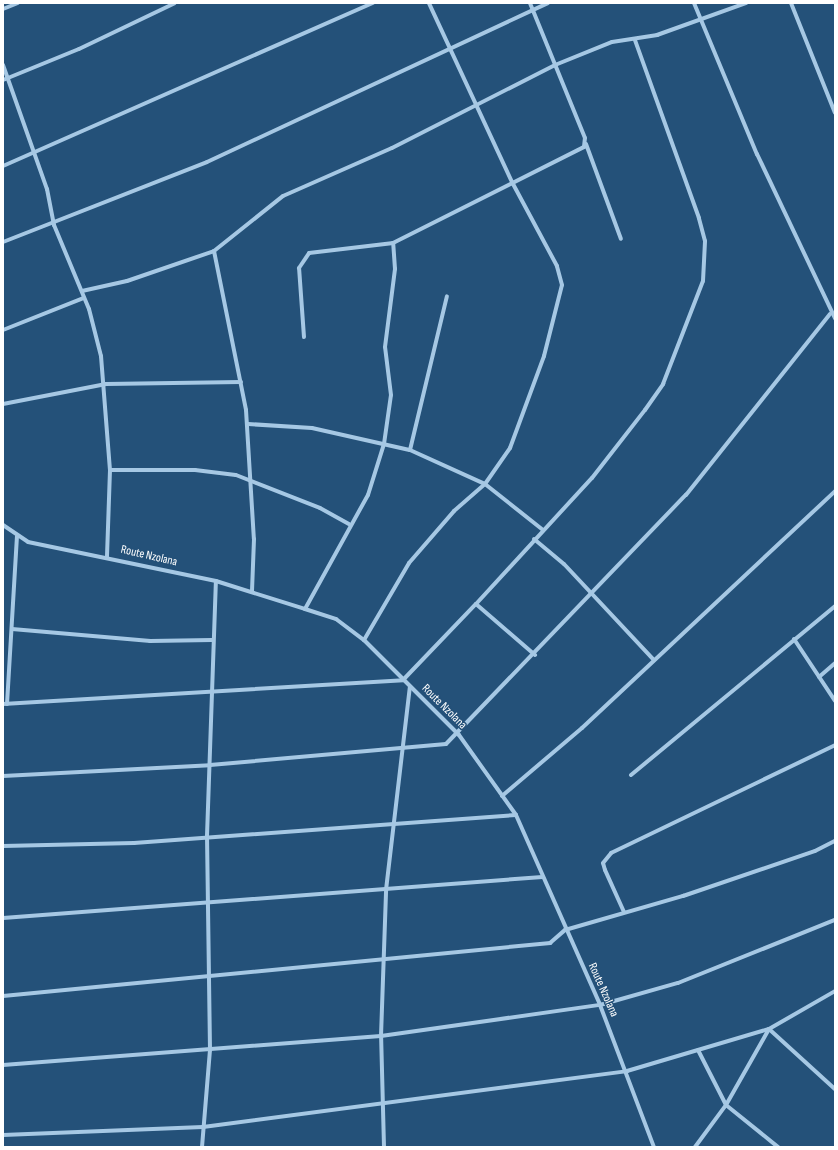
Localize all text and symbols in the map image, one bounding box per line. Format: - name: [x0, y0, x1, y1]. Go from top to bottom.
- street label: Route Nzolana: [119, 543, 179, 569]
- street label: Route Nzolana: [419, 682, 469, 732]
- street label: Route Nzolana: [585, 961, 621, 1019]

